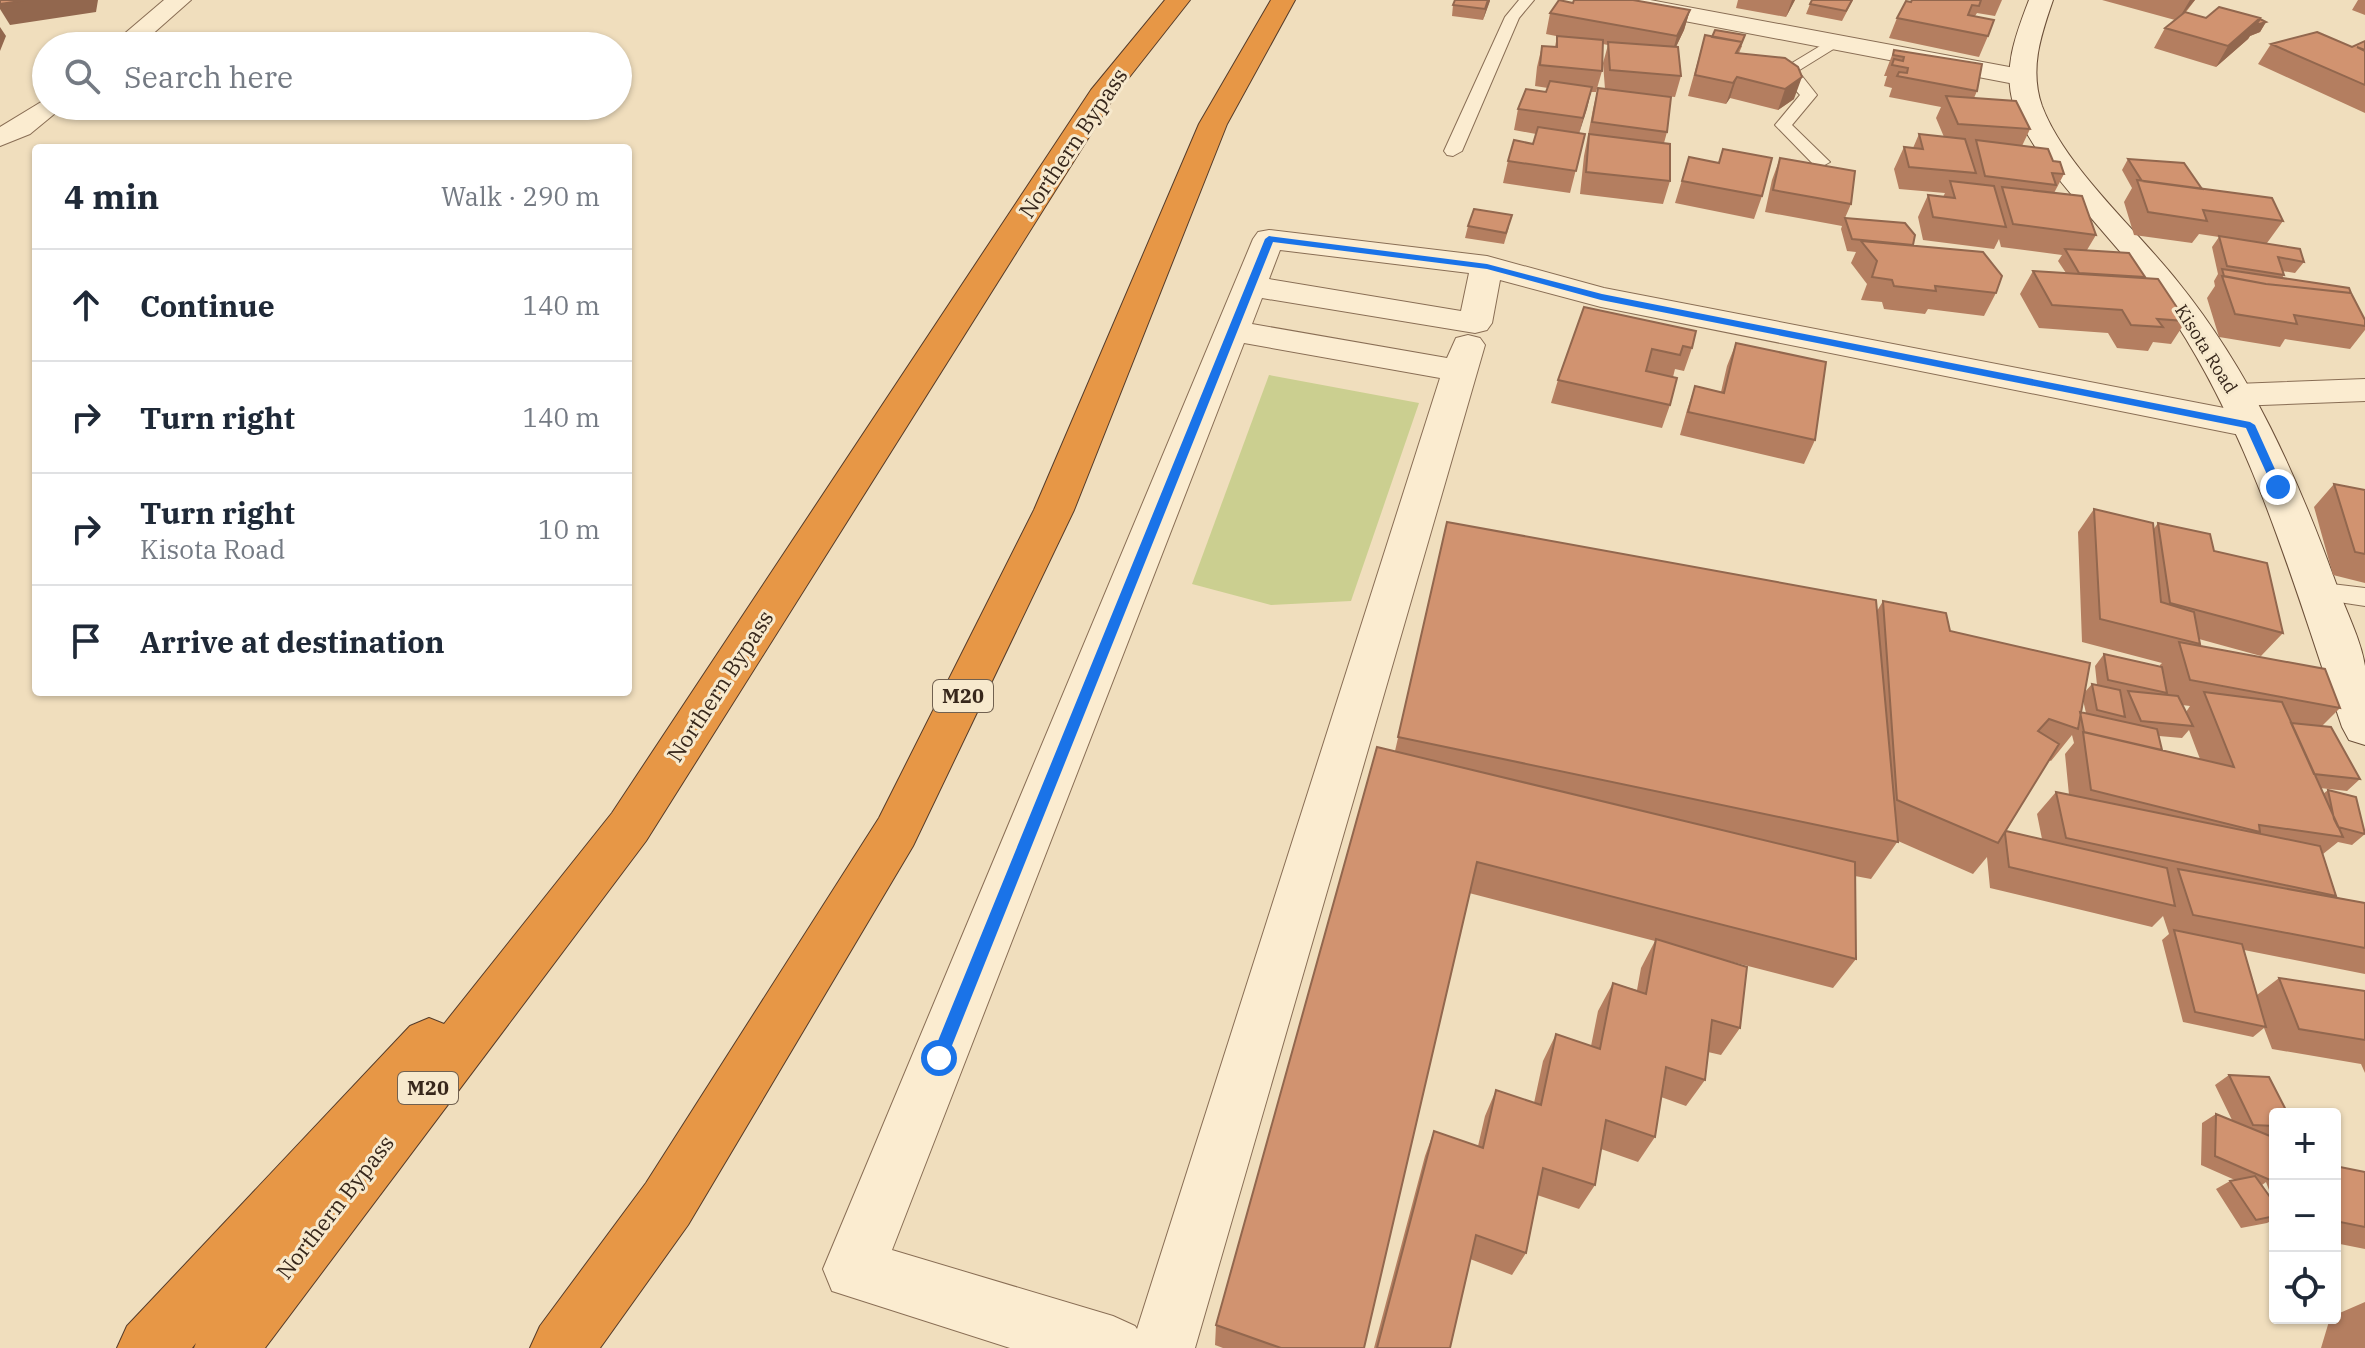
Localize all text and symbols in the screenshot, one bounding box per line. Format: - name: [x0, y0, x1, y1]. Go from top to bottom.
- search box: [32, 32, 632, 120]
- icon: search: [60, 54, 104, 98]
- text: Search here: [124, 57, 293, 96]
- street label: Northern Bypass: [1012, 62, 1134, 223]
- text: 4 min: [64, 174, 159, 218]
- text: Walk · 290 m: [441, 179, 600, 213]
- icon: ahead: [64, 283, 108, 327]
- text: Continue: [140, 286, 275, 325]
- text: 140 m: [522, 288, 600, 322]
- street label: Kisota Road: [2170, 300, 2243, 398]
- icon: right: [64, 395, 108, 439]
- text: Turn right: [140, 398, 295, 437]
- text: 140 m: [522, 400, 600, 434]
- route end: [2260, 469, 2296, 505]
- text: Turn right: [140, 493, 295, 532]
- icon: right: [64, 507, 108, 551]
- text: 10 m: [538, 512, 600, 546]
- text: Kisota Road: [140, 532, 285, 566]
- street label: Northern Bypass: [660, 604, 779, 767]
- icon: arrive: [64, 619, 108, 663]
- text: Arrive at destination: [140, 622, 445, 661]
- road number: M20: [933, 680, 993, 712]
- route start: [921, 1040, 957, 1076]
- road number: M20: [398, 1072, 458, 1104]
- map controls: [2269, 1108, 2341, 1324]
- button: +: [2269, 1108, 2341, 1180]
- street label: Northern Bypass: [269, 1129, 400, 1285]
- button: −: [2269, 1180, 2341, 1252]
- button: locate: [2269, 1252, 2341, 1324]

